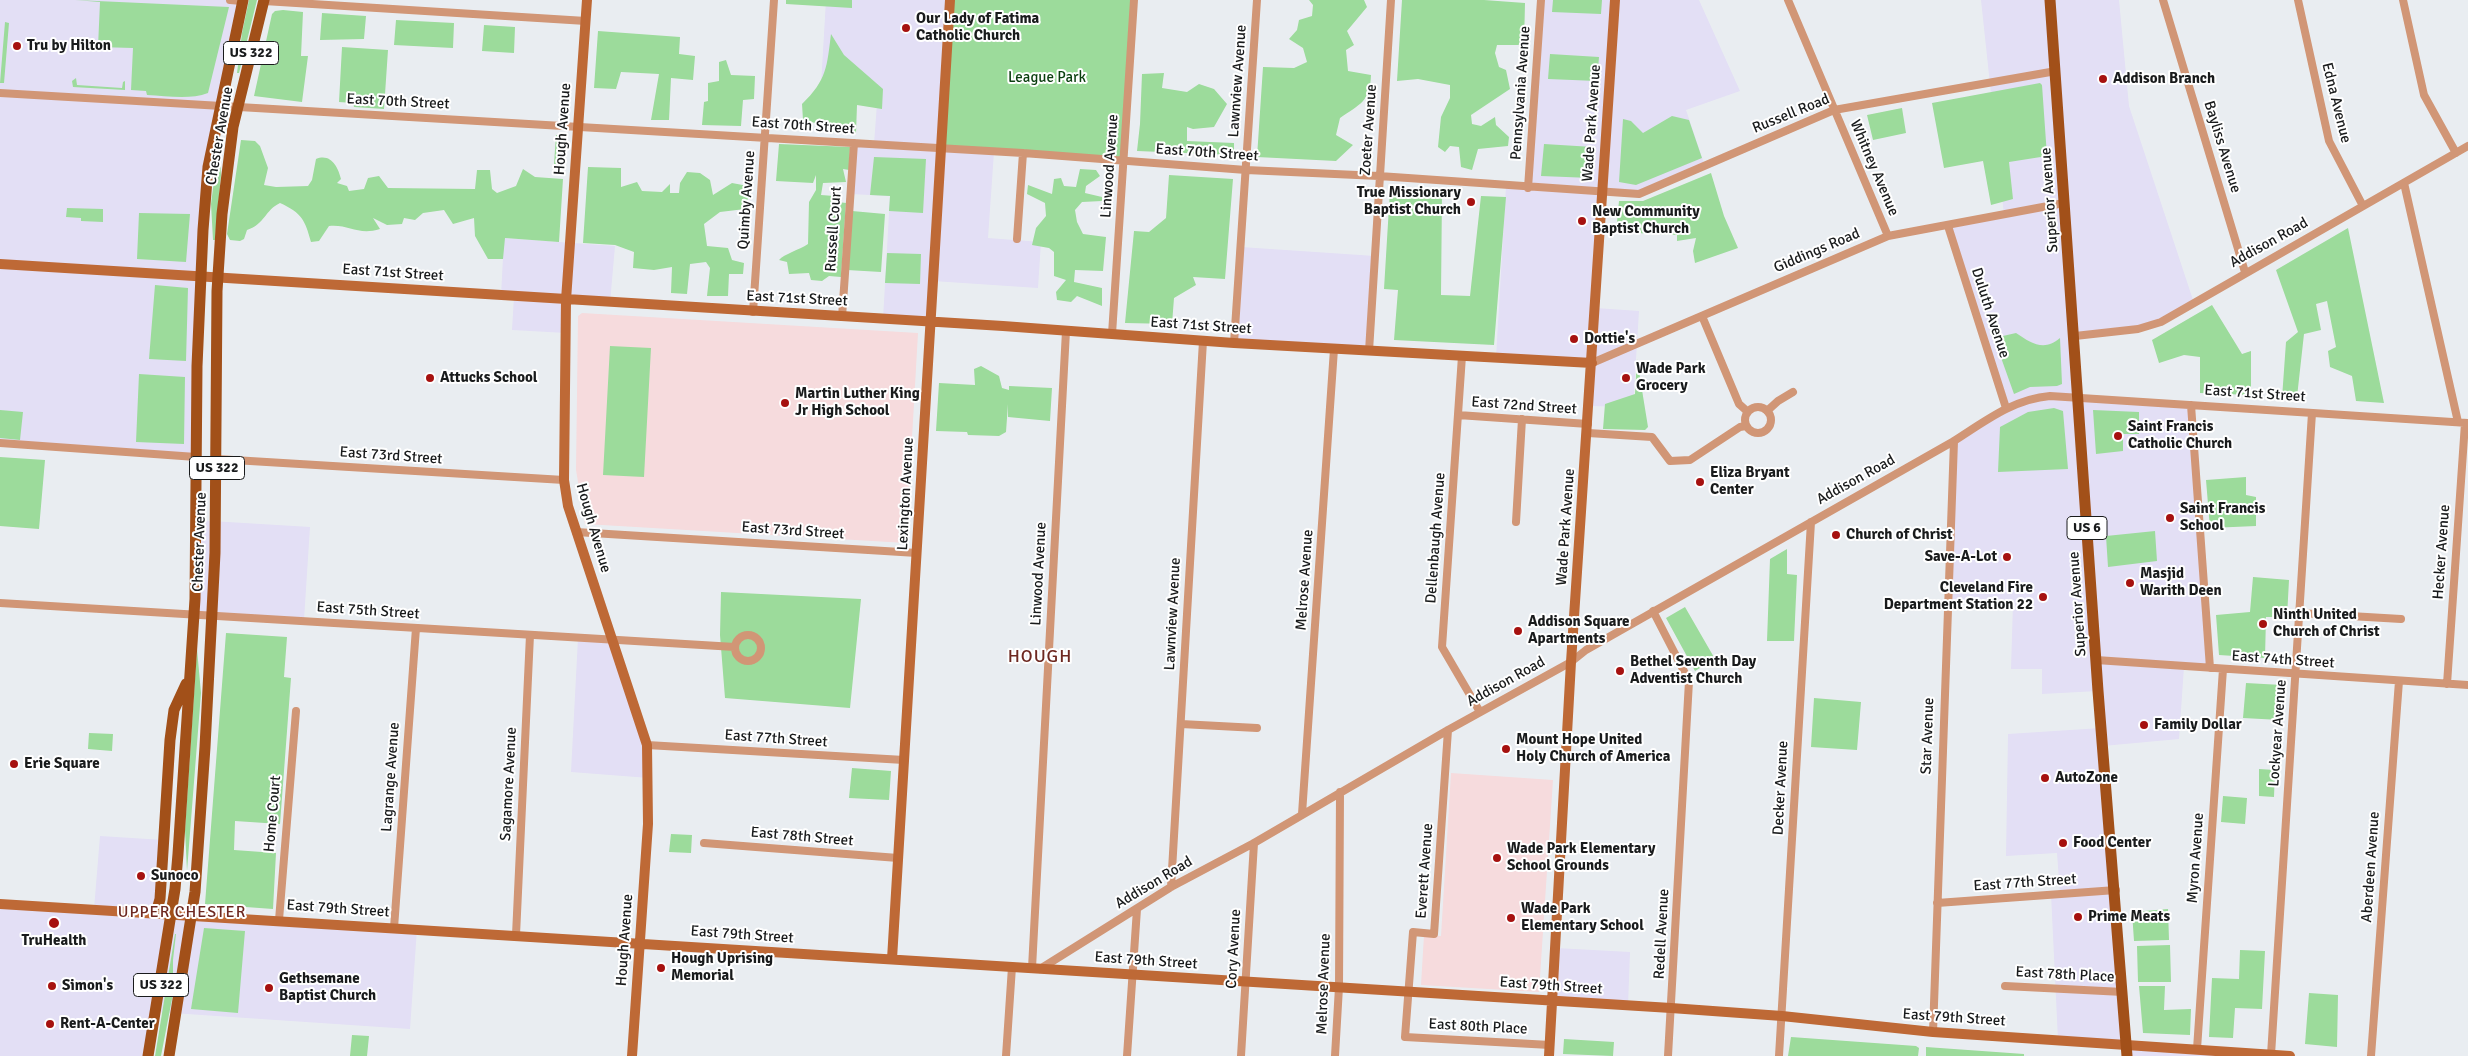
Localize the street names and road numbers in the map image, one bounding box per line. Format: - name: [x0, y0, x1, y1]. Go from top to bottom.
- street label: Lawnview Avenue: [1225, 24, 1251, 138]
- street label: Pennsylvania Avenue: [1507, 25, 1535, 161]
- road number: US 322: [224, 42, 278, 64]
- street label: Edna Avenue: [2317, 61, 2355, 145]
- street label: Wade Park Avenue: [1579, 64, 1605, 182]
- street label: Hough Avenue: [551, 82, 575, 176]
- street label: Zoeter Avenue: [1357, 84, 1381, 176]
- street label: Chester Avenue: [202, 85, 238, 187]
- street label: East 70th Street: [346, 90, 450, 114]
- street label: Russell Road: [1750, 90, 1832, 138]
- street label: Bayliss Avenue: [2199, 99, 2245, 195]
- street label: East 70th Street: [751, 113, 855, 139]
- street label: Linwood Avenue: [1097, 114, 1123, 218]
- street label: Whitney Avenue: [1846, 117, 1902, 219]
- street label: East 70th Street: [1155, 140, 1259, 166]
- street label: Superior Avenue: [2037, 147, 2063, 253]
- street label: Quimby Avenue: [735, 150, 759, 250]
- street label: Russell Court: [822, 186, 846, 272]
- street label: Addison Road: [2227, 214, 2311, 272]
- street label: Giddings Road: [1771, 225, 1863, 277]
- street label: East 71st Street: [342, 260, 444, 286]
- street label: Duluth Avenue: [1967, 266, 2013, 360]
- street label: East 71st Street: [746, 287, 848, 311]
- street label: East 71st Street: [1150, 313, 1252, 339]
- street label: East 71st Street: [2204, 381, 2306, 407]
- street label: East 72nd Street: [1471, 393, 1577, 419]
- street label: Lexington Avenue: [894, 437, 918, 551]
- street label: East 73rd Street: [339, 443, 443, 469]
- street label: Addison Road: [1814, 451, 1898, 509]
- road number: US 322: [190, 456, 244, 479]
- street label: Wade Park Avenue: [1553, 468, 1579, 586]
- street label: Dellenbaugh Avenue: [1422, 472, 1450, 604]
- street label: Hough Avenue: [572, 481, 614, 575]
- street label: Chester Avenue: [189, 492, 211, 592]
- street label: Hecker Avenue: [2430, 504, 2454, 600]
- road number: US 6: [2067, 516, 2107, 540]
- street label: East 73rd Street: [741, 518, 845, 544]
- street label: Linwood Avenue: [1027, 522, 1051, 626]
- street label: Melrose Avenue: [1292, 529, 1318, 631]
- street label: Superior Avenue: [2065, 551, 2091, 657]
- street label: Lawnview Avenue: [1161, 557, 1185, 671]
- street label: East 75th Street: [316, 598, 420, 624]
- street label: East 74th Street: [2231, 647, 2335, 673]
- street label: Addison Road: [1464, 653, 1548, 711]
- street label: Lockyear Avenue: [2265, 679, 2291, 787]
- street label: Star Avenue: [1918, 697, 1938, 775]
- street label: Lagrange Avenue: [378, 722, 404, 832]
- street label: East 77th Street: [724, 726, 828, 752]
- street label: Sagamore Avenue: [497, 727, 521, 841]
- street label: Decker Avenue: [1770, 740, 1792, 836]
- street label: Home Court: [261, 775, 285, 853]
- street label: Aberdeen Avenue: [2358, 811, 2384, 923]
- street label: Myron Avenue: [2184, 812, 2208, 904]
- street label: Everett Avenue: [1413, 823, 1437, 919]
- street label: East 78th Street: [750, 824, 854, 850]
- street label: Addison Road: [1112, 853, 1196, 913]
- street label: East 77th Street: [1973, 870, 2077, 896]
- street label: Redell Avenue: [1651, 888, 1673, 980]
- street label: Hough Avenue: [613, 893, 637, 987]
- street label: East 79th Street: [286, 896, 390, 922]
- street label: Cory Avenue: [1223, 909, 1245, 989]
- street label: East 79th Street: [690, 922, 794, 948]
- street label: Melrose Avenue: [1313, 933, 1335, 1035]
- street label: East 79th Street: [1094, 948, 1198, 974]
- street label: East 78th Place: [2015, 963, 2115, 987]
- street label: East 79th Street: [1499, 973, 1603, 999]
- road number: US 322: [134, 974, 188, 996]
- street label: East 79th Street: [1902, 1005, 2006, 1031]
- street label: East 80th Place: [1428, 1015, 1528, 1039]

